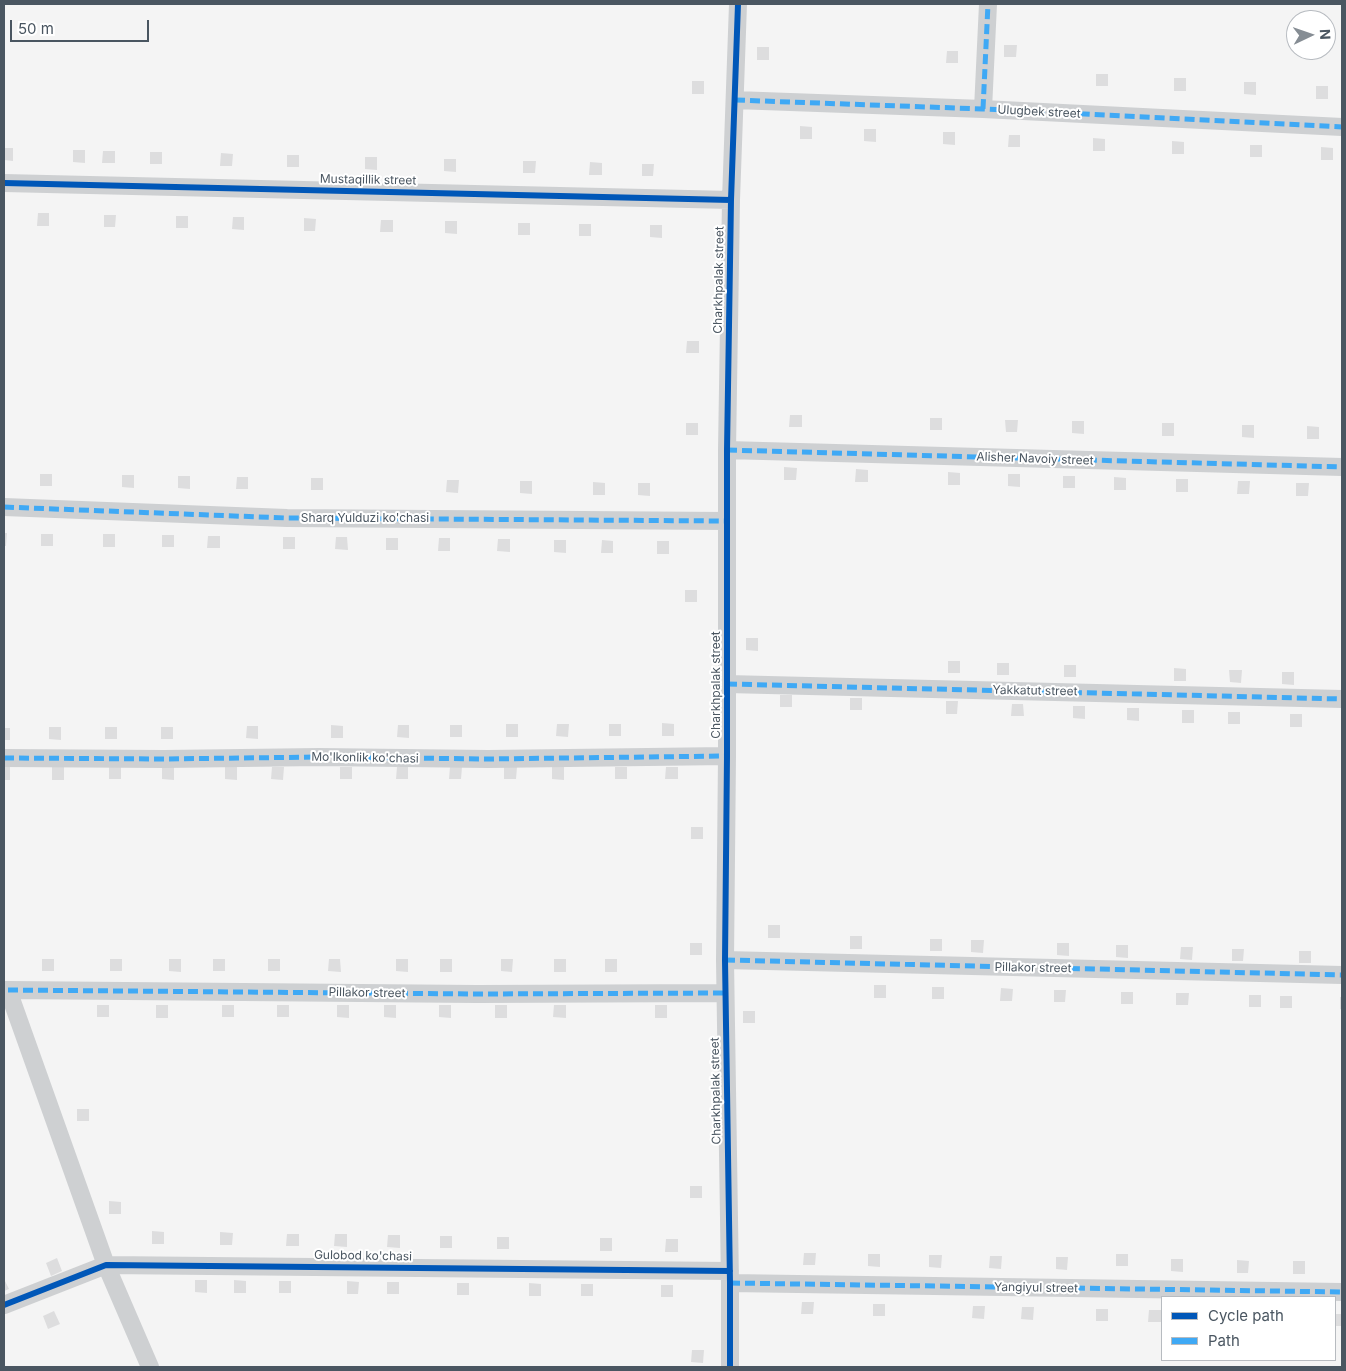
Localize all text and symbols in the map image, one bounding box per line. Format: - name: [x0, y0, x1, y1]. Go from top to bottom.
- scale bar: [12, 10, 151, 42]
- north arrow: [1286, 10, 1336, 60]
- text: 50 m: [18, 19, 54, 38]
- text: N: [1317, 28, 1334, 40]
- street label: Ulugbek street: [997, 103, 1081, 121]
- street label: Mustaqillik street: [320, 172, 416, 188]
- street label: Charkhpalak street: [711, 226, 727, 334]
- street label: Alisher Navoiy street: [976, 450, 1094, 468]
- street label: Sharq Yulduzi ko'chasi: [301, 511, 429, 525]
- street label: Charkhpalak street: [709, 631, 723, 739]
- street label: Yakkatut street: [992, 683, 1078, 699]
- street label: Mo'lkonlik ko'chasi: [311, 750, 419, 766]
- street label: Pillakor street: [994, 960, 1072, 976]
- street label: Pillakor street: [328, 985, 406, 1001]
- street label: Charkhpalak street: [708, 1037, 724, 1145]
- street label: Gulobod ko'chasi: [314, 1248, 412, 1264]
- street label: Yangiyul street: [994, 1280, 1078, 1296]
- legend: [1161, 1296, 1336, 1361]
- text: Cycle path: [1208, 1306, 1284, 1325]
- text: Path: [1208, 1331, 1240, 1350]

